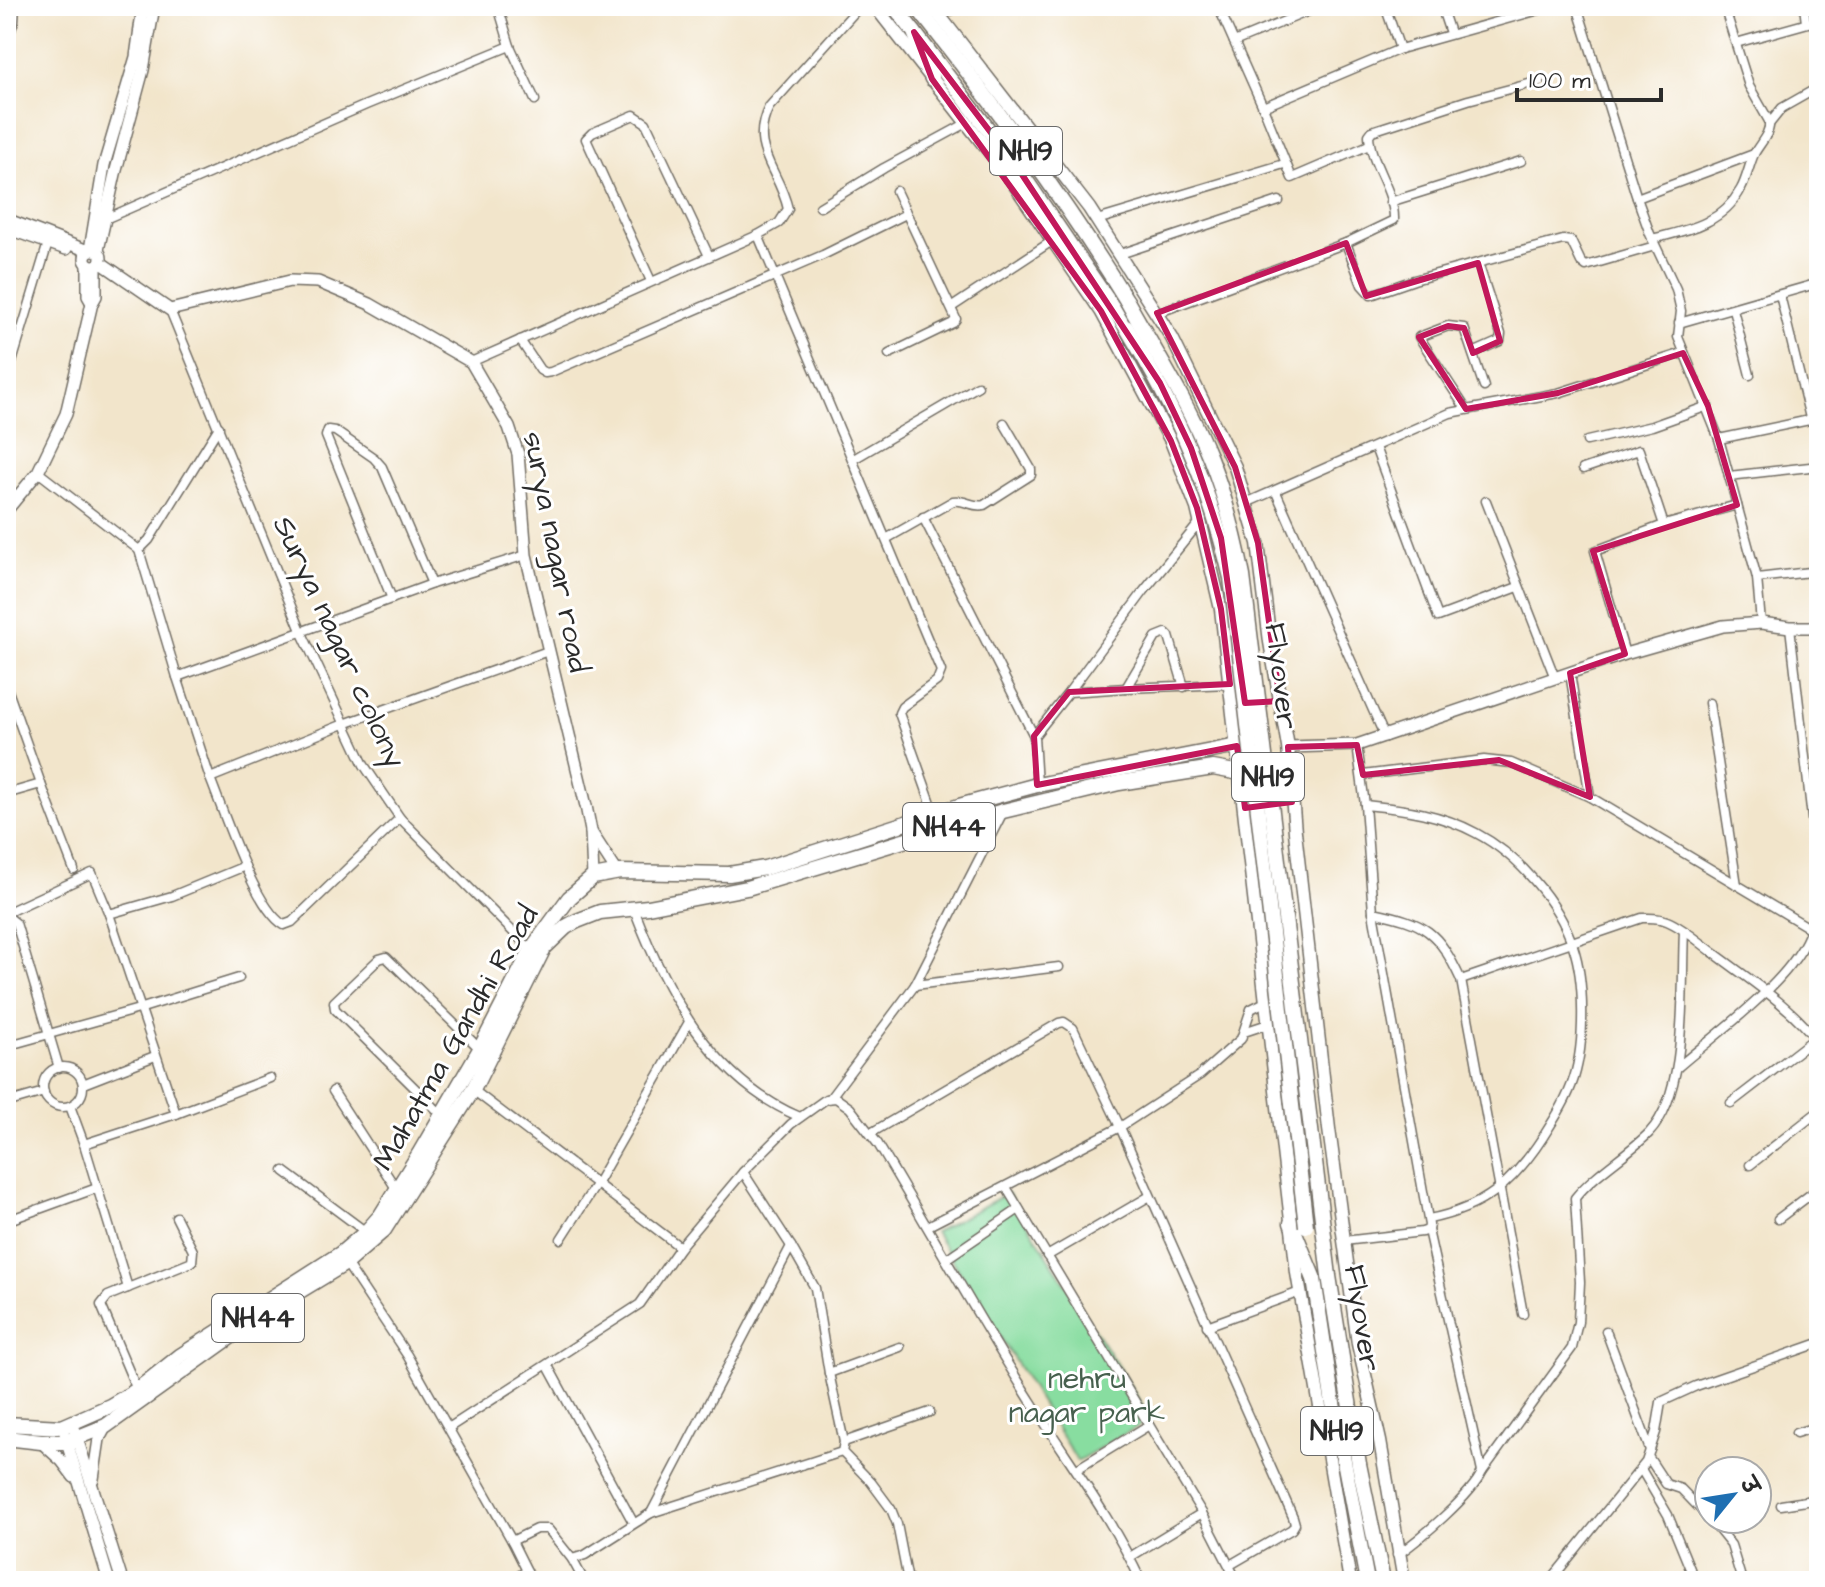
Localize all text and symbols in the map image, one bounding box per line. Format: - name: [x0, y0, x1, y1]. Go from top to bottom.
- scale bar: [1517, 52, 1661, 102]
- text: 100 m: [1529, 64, 1591, 98]
- road number: NH19: [990, 127, 1062, 175]
- street label: surya nagar road: [511, 428, 600, 676]
- street label: Surya nagar colony: [261, 509, 416, 775]
- street label: Flyover: [1253, 620, 1308, 732]
- road number: NH19: [1232, 753, 1304, 801]
- road number: NH44: [903, 803, 995, 851]
- street label: Mahatma Gandhi Road: [363, 898, 549, 1178]
- street label: Flyover: [1332, 1262, 1391, 1374]
- road number: NH44: [212, 1294, 304, 1342]
- park label: nehru nagar park: [1009, 1358, 1165, 1435]
- road number: NH19: [1301, 1407, 1373, 1455]
- north arrow: [1693, 1455, 1773, 1535]
- text: उ: [1731, 1470, 1767, 1502]

